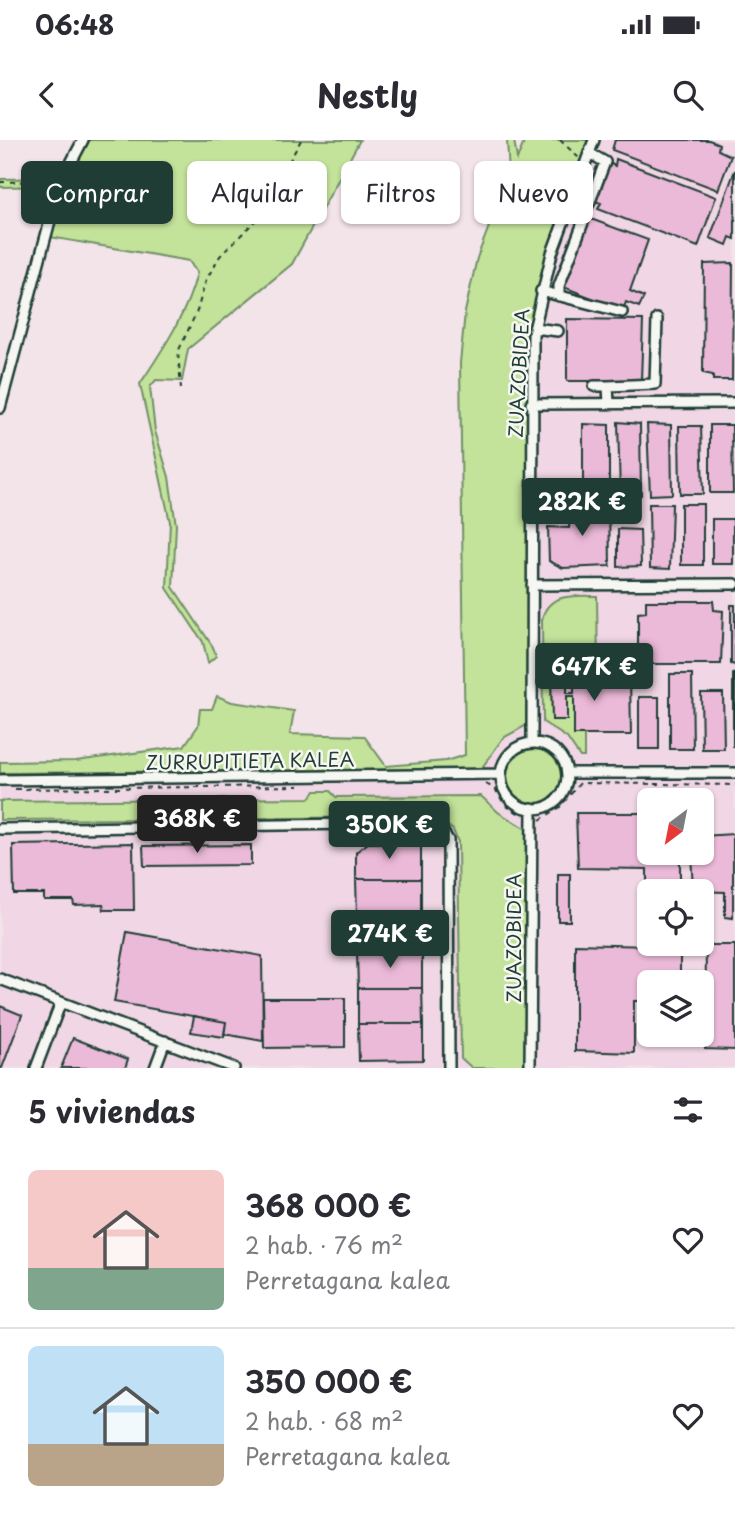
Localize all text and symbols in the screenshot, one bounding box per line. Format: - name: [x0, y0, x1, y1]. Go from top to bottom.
- text: 06:48: [35, 5, 114, 44]
- text: Nestly: [317, 71, 418, 119]
- icon: back: [28, 76, 66, 114]
- icon: search: [669, 76, 707, 114]
- chip: Comprar: [21, 161, 173, 224]
- chip: Alquilar: [187, 161, 327, 224]
- chip: Filtros: [341, 161, 460, 224]
- chip: Nuevo: [474, 161, 593, 224]
- street label: ZUAZOBIDEA: [501, 308, 535, 438]
- pin: 282K €: [525, 478, 639, 538]
- text: 282K €: [538, 483, 626, 518]
- pin: 647K €: [537, 644, 651, 703]
- text: 647K €: [551, 648, 637, 683]
- street label: ZURRUPITIETA KALEA: [145, 744, 355, 776]
- north arrow: [637, 788, 714, 864]
- map controls: [637, 788, 714, 1047]
- pin: 368K €: [140, 796, 254, 855]
- text: 368K €: [153, 800, 241, 835]
- pin: 350K €: [332, 802, 446, 861]
- text: 350K €: [345, 806, 433, 841]
- street label: ZUAZOBIDEA: [499, 873, 527, 1003]
- button: locate: [637, 879, 714, 956]
- pin: 274K €: [333, 910, 447, 970]
- text: 274K €: [347, 915, 433, 950]
- button: layers: [637, 970, 714, 1047]
- text: 5 viviendas: [28, 1088, 195, 1133]
- icon: filters: [669, 1091, 707, 1129]
- text: 368 000 €: [245, 1182, 412, 1227]
- icon: home: [84, 1198, 168, 1282]
- icon: heart: [669, 1221, 707, 1259]
- text: 2 hab. · 76 m²: [245, 1227, 403, 1262]
- text: Perretagana kalea: [245, 1262, 450, 1297]
- text: 350 000 €: [245, 1358, 412, 1403]
- icon: home: [84, 1374, 168, 1458]
- icon: heart: [669, 1397, 707, 1435]
- text: 2 hab. · 68 m²: [245, 1403, 403, 1438]
- text: Perretagana kalea: [245, 1438, 450, 1473]

